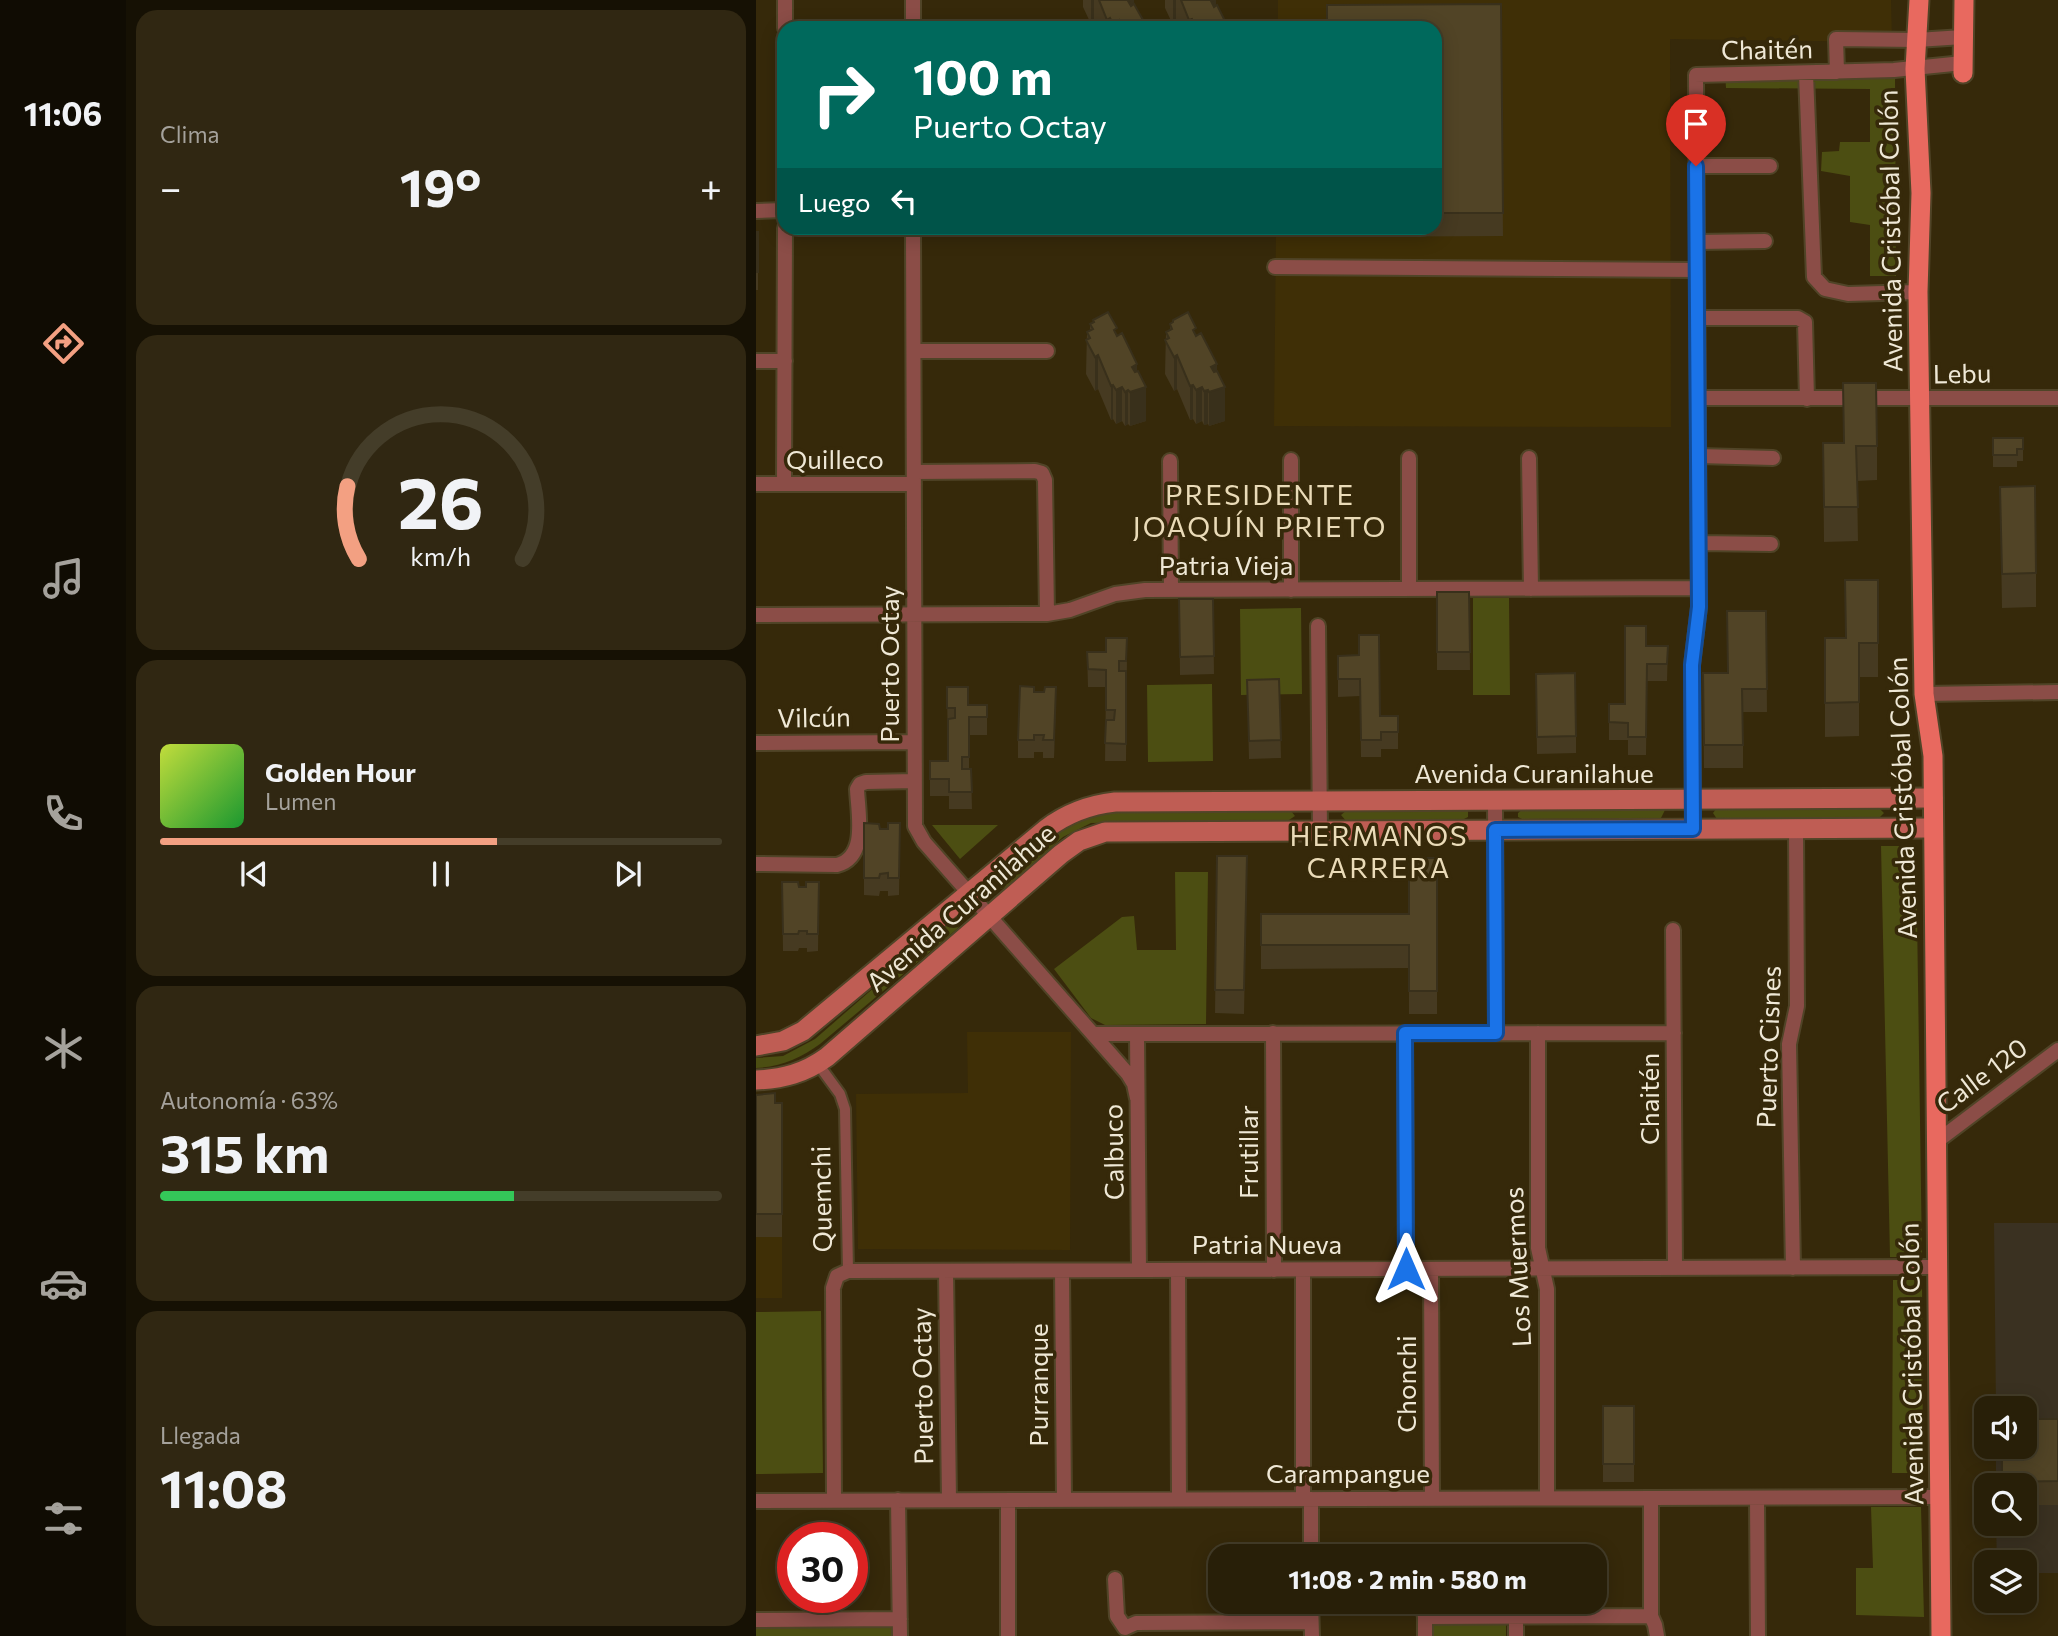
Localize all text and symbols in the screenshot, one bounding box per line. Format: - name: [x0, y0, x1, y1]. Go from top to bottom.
- street label: Chaitén: [1721, 32, 1813, 65]
- text: 100 m: [913, 45, 1052, 105]
- icon: right: [798, 49, 889, 140]
- street label: Avenida Cristóbal Colón: [1872, 90, 1907, 372]
- text: 11:06: [24, 93, 102, 133]
- pin: [1666, 94, 1726, 166]
- text: Puerto Octay: [913, 105, 1107, 145]
- icon: arrive: [1677, 105, 1715, 143]
- text: Clima: [160, 120, 220, 148]
- text: 19°: [400, 154, 481, 218]
- text: −: [160, 163, 182, 210]
- text: +: [700, 163, 722, 210]
- icon: left: [885, 182, 923, 220]
- text: Luego: [798, 186, 871, 217]
- icon: directions: [39, 319, 88, 368]
- street label: Lebu: [1932, 356, 1991, 389]
- street label: Quilleco: [786, 443, 884, 474]
- text: 26: [398, 455, 484, 544]
- district label: PRESIDENTE JOAQUÍN PRIETO: [1132, 477, 1388, 543]
- text: km/h: [411, 541, 471, 571]
- street label: Patria Vieja: [1159, 549, 1293, 580]
- icon: music: [39, 554, 88, 603]
- street label: Puerto Octay: [873, 585, 904, 743]
- street label: Avenida Cristóbal Colón: [1881, 656, 1922, 940]
- street label: Vilcún: [777, 700, 851, 733]
- text: Golden Hour: [265, 756, 416, 787]
- street label: Avenida Curanilahue: [1414, 757, 1654, 788]
- text: Lumen: [265, 787, 336, 815]
- icon: phone: [39, 789, 88, 838]
- street label: Avenida Curanilahue: [859, 817, 1061, 997]
- district label: HERMANOS CARRERA: [1290, 818, 1468, 884]
- icon: previous: [235, 855, 273, 893]
- icon: pause: [422, 855, 460, 893]
- icon: next: [609, 855, 647, 893]
- street label: Puerto Cisnes: [1749, 965, 1786, 1129]
- icon: climate: [39, 1024, 88, 1073]
- street label: Calle 120: [1930, 1031, 2033, 1119]
- street label: Chaitén: [1633, 1053, 1664, 1145]
- text: Autonomía · 63%: [160, 1086, 338, 1114]
- street label: Calbuco: [1096, 1104, 1129, 1200]
- street label: Frutillar: [1232, 1105, 1263, 1199]
- text: 315 km: [160, 1120, 329, 1184]
- street label: Quemchi: [804, 1145, 837, 1253]
- street label: Los Muermos: [1497, 1186, 1536, 1348]
- street label: Avenida Cristóbal Colón: [1893, 1223, 1928, 1505]
- street label: Patria Nueva: [1192, 1228, 1342, 1259]
- position arrow: [1369, 1232, 1443, 1306]
- icon: car: [39, 1259, 88, 1308]
- street label: Puerto Octay: [905, 1307, 938, 1465]
- street label: Purranque: [1022, 1323, 1053, 1447]
- street label: Chonchi: [1390, 1335, 1421, 1433]
- map controls: [1974, 1396, 2037, 1613]
- button: sound: [1974, 1396, 2037, 1459]
- text: Llegada: [160, 1421, 241, 1449]
- text: 11:08: [160, 1455, 288, 1519]
- street label: Carampangue: [1266, 1457, 1430, 1488]
- button: search: [1974, 1473, 2037, 1536]
- icon: filters: [39, 1494, 88, 1543]
- speed limit sign: 30: [777, 1522, 868, 1613]
- button: layers: [1974, 1550, 2037, 1613]
- text: 11:08 · 2 min · 580 m: [1288, 1563, 1527, 1594]

